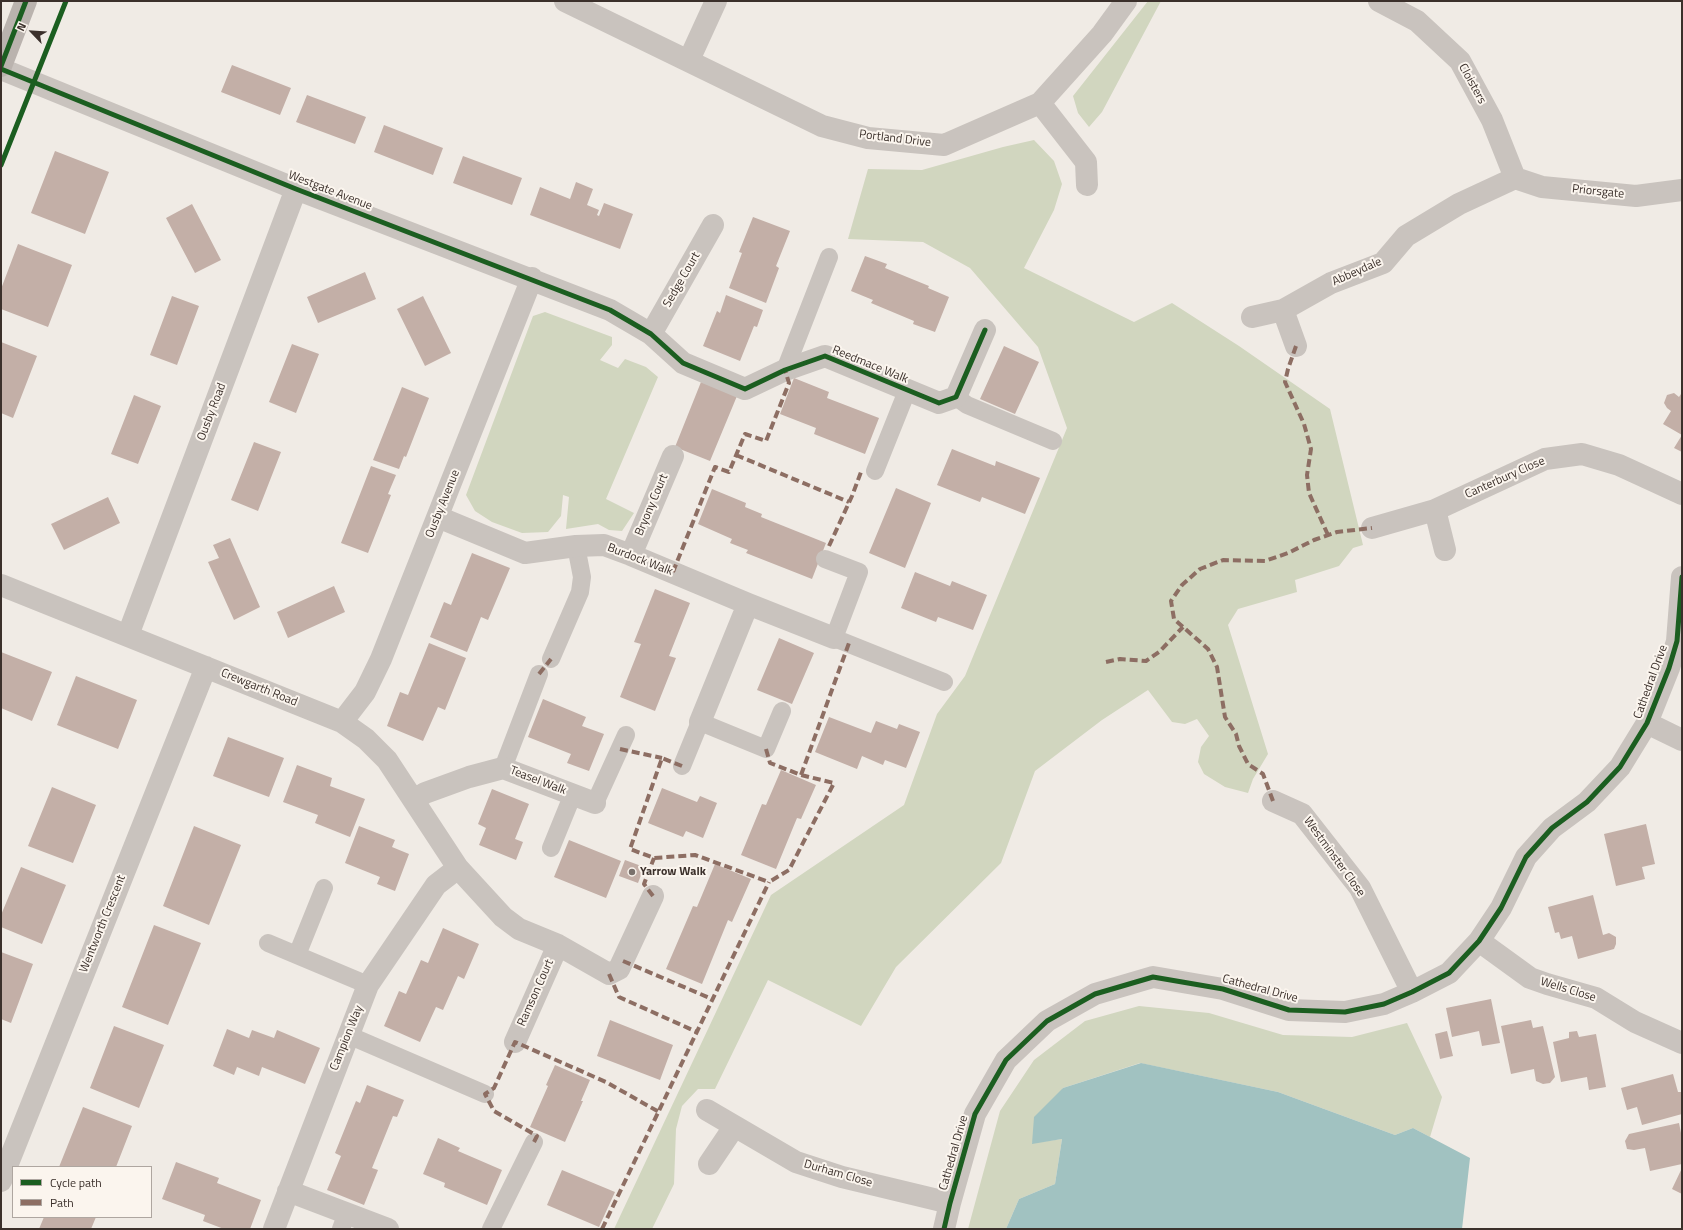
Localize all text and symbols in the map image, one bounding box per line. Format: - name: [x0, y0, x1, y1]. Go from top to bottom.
- north arrow: [12, 12, 52, 52]
- text: N: [12, 20, 30, 34]
- street label: Cloisters: [1455, 61, 1489, 107]
- street label: Portland Drive: [858, 127, 932, 151]
- street label: Westgate Avenue: [286, 168, 374, 214]
- street label: Priorsgate: [1571, 182, 1625, 202]
- street label: Sedge Court: [660, 250, 704, 310]
- street label: Abbeydale: [1330, 255, 1384, 289]
- street label: Reedmace Walk: [830, 343, 910, 387]
- street label: Ousby Road: [194, 381, 230, 443]
- street label: Canterbury Close: [1463, 454, 1547, 502]
- street label: Ousby Avenue: [423, 468, 463, 540]
- street label: Bryony Court: [633, 472, 671, 538]
- street label: Burdock Walk: [605, 541, 675, 579]
- street label: Cathedral Drive: [1631, 643, 1671, 721]
- street label: Crewgarth Road: [219, 666, 299, 710]
- street label: Teasel Walk: [508, 764, 568, 798]
- street label: Westminster Close: [1300, 814, 1368, 900]
- place label: Yarrow Walk: [640, 865, 706, 879]
- marker: Yarrow Walk: [627, 867, 637, 877]
- street label: Wentworth Crescent: [77, 873, 129, 975]
- street label: Ramson Court: [515, 957, 557, 1029]
- street label: Cathedral Drive: [1221, 972, 1299, 1006]
- street label: Wells Close: [1538, 975, 1598, 1005]
- street label: Campion Way: [327, 1003, 367, 1073]
- street label: Cathedral Drive: [936, 1114, 972, 1192]
- street label: Durham Close: [802, 1157, 874, 1191]
- legend: [12, 1166, 152, 1218]
- text: Cycle path: [50, 1173, 102, 1192]
- text: Path: [50, 1193, 74, 1212]

